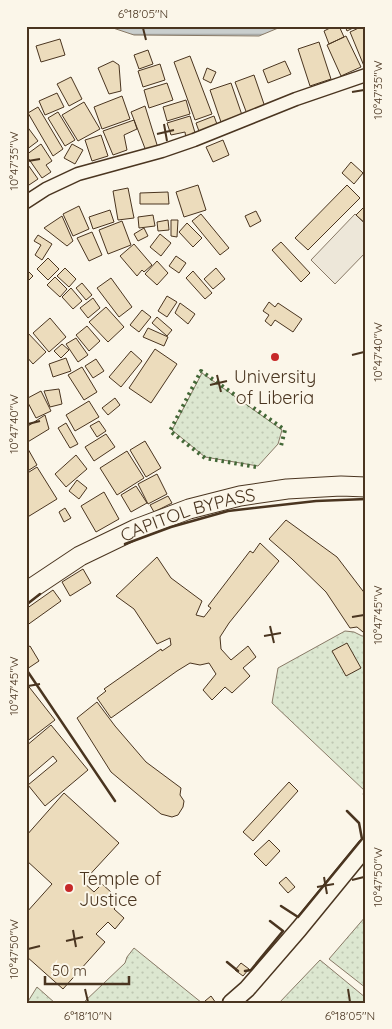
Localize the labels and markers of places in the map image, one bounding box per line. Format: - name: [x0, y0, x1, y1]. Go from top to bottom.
- marker: University of Liberia: [269, 351, 281, 363]
- place label: University of Liberia: [234, 365, 316, 409]
- place label: Temple of Justice: [79, 867, 162, 911]
- marker: Temple of Justice: [63, 882, 75, 894]

